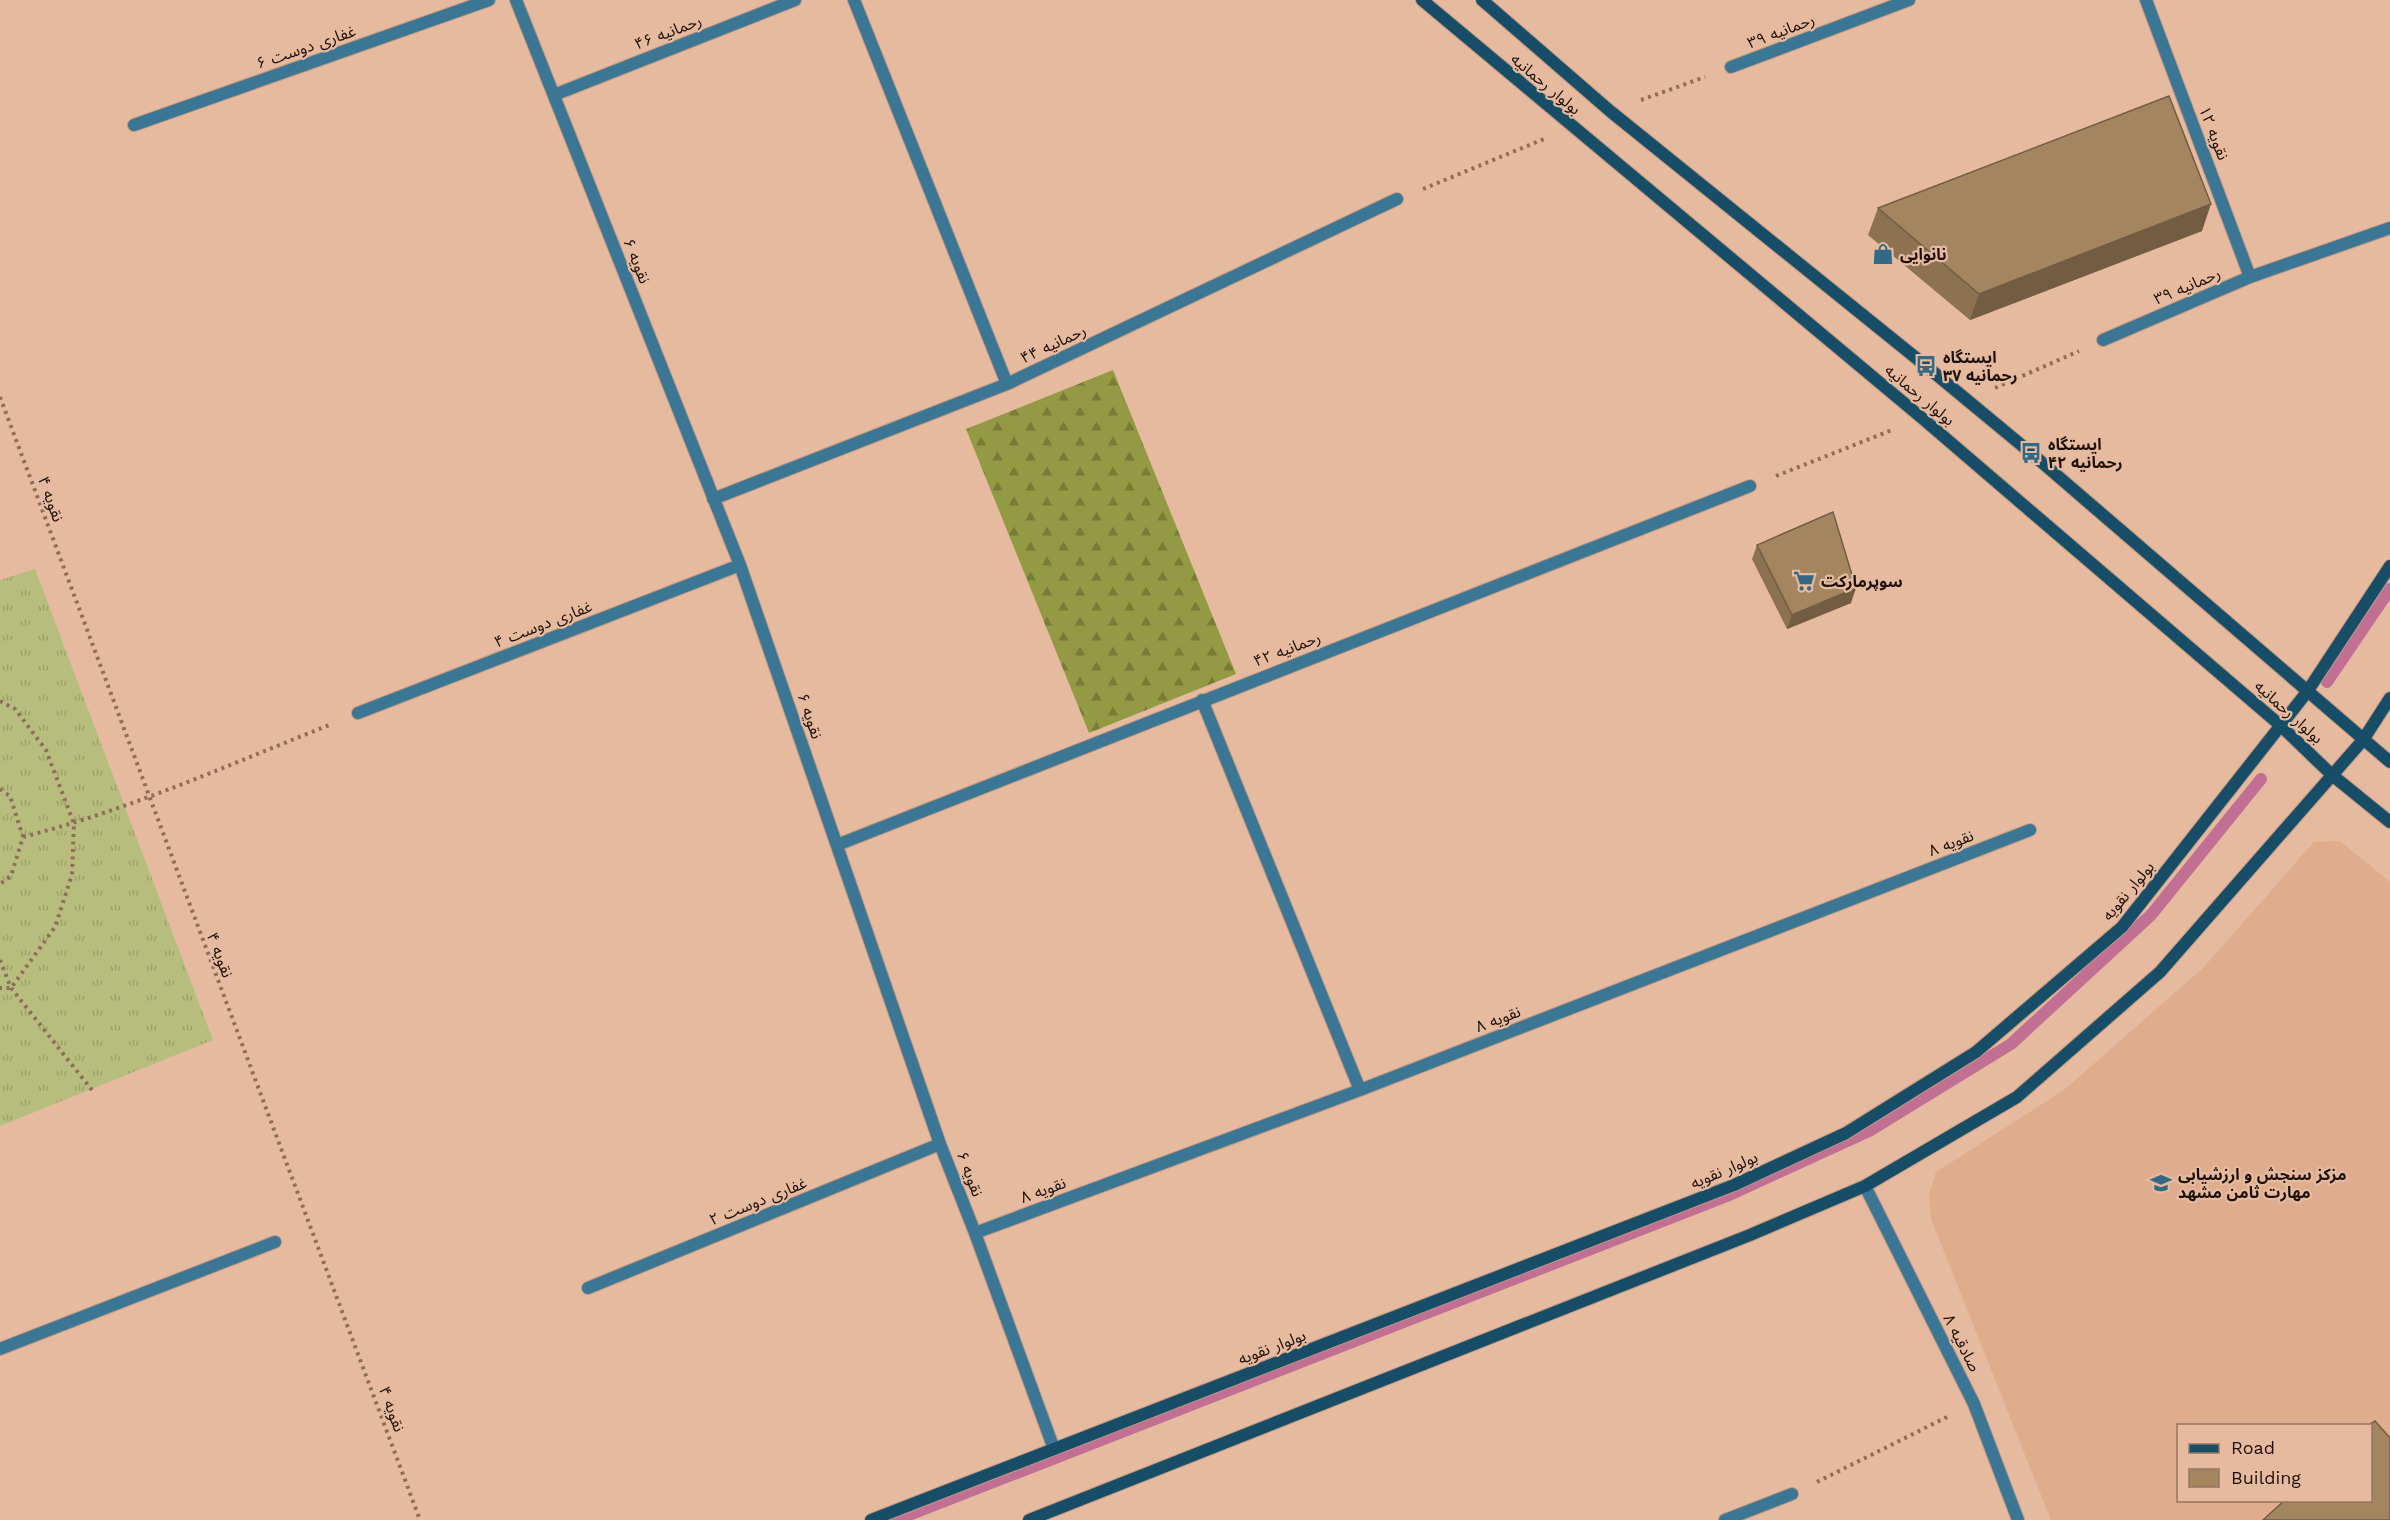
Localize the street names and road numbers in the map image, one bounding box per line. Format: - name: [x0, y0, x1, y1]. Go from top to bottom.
- street label: رحمانیه ۳۹: [1745, 10, 1817, 52]
- street label: رحمانیه ۴۶: [632, 11, 704, 53]
- street label: غفاری دوست ۶: [254, 21, 358, 73]
- street label: بولوار رحمانیه: [1507, 49, 1585, 119]
- street label: نقویه ۱۲: [2195, 103, 2233, 163]
- street label: نقویه ۶: [619, 236, 655, 286]
- street label: رحمانیه ۳۹: [2151, 264, 2223, 308]
- street label: رحمانیه ۴۴: [1017, 321, 1089, 367]
- street label: بولوار رحمانیه: [1881, 360, 1959, 430]
- street label: نقویه ۴: [34, 474, 68, 524]
- street label: غفاری دوست ۴: [491, 597, 595, 651]
- street label: رحمانیه ۴۲: [1251, 628, 1323, 670]
- street label: بولوار رحمانیه: [2251, 676, 2327, 748]
- street label: نقویه ۶: [793, 691, 827, 741]
- street label: نقویه ۸: [1926, 826, 1976, 860]
- street label: بولوار نقویه: [2098, 858, 2158, 924]
- street label: نقویه ۴: [203, 930, 237, 980]
- street label: نقویه ۸: [1473, 1002, 1523, 1036]
- street label: بولوار نقویه: [1688, 1147, 1760, 1193]
- street label: نقویه ۶: [953, 1149, 987, 1199]
- street label: غفاری دوست ۲: [706, 1173, 810, 1229]
- street label: نقویه ۸: [1018, 1173, 1068, 1207]
- street label: صادقیه ۸: [1939, 1311, 1985, 1375]
- street label: بولوار نقویه: [1235, 1325, 1309, 1369]
- street label: نقویه ۴: [375, 1384, 409, 1434]

